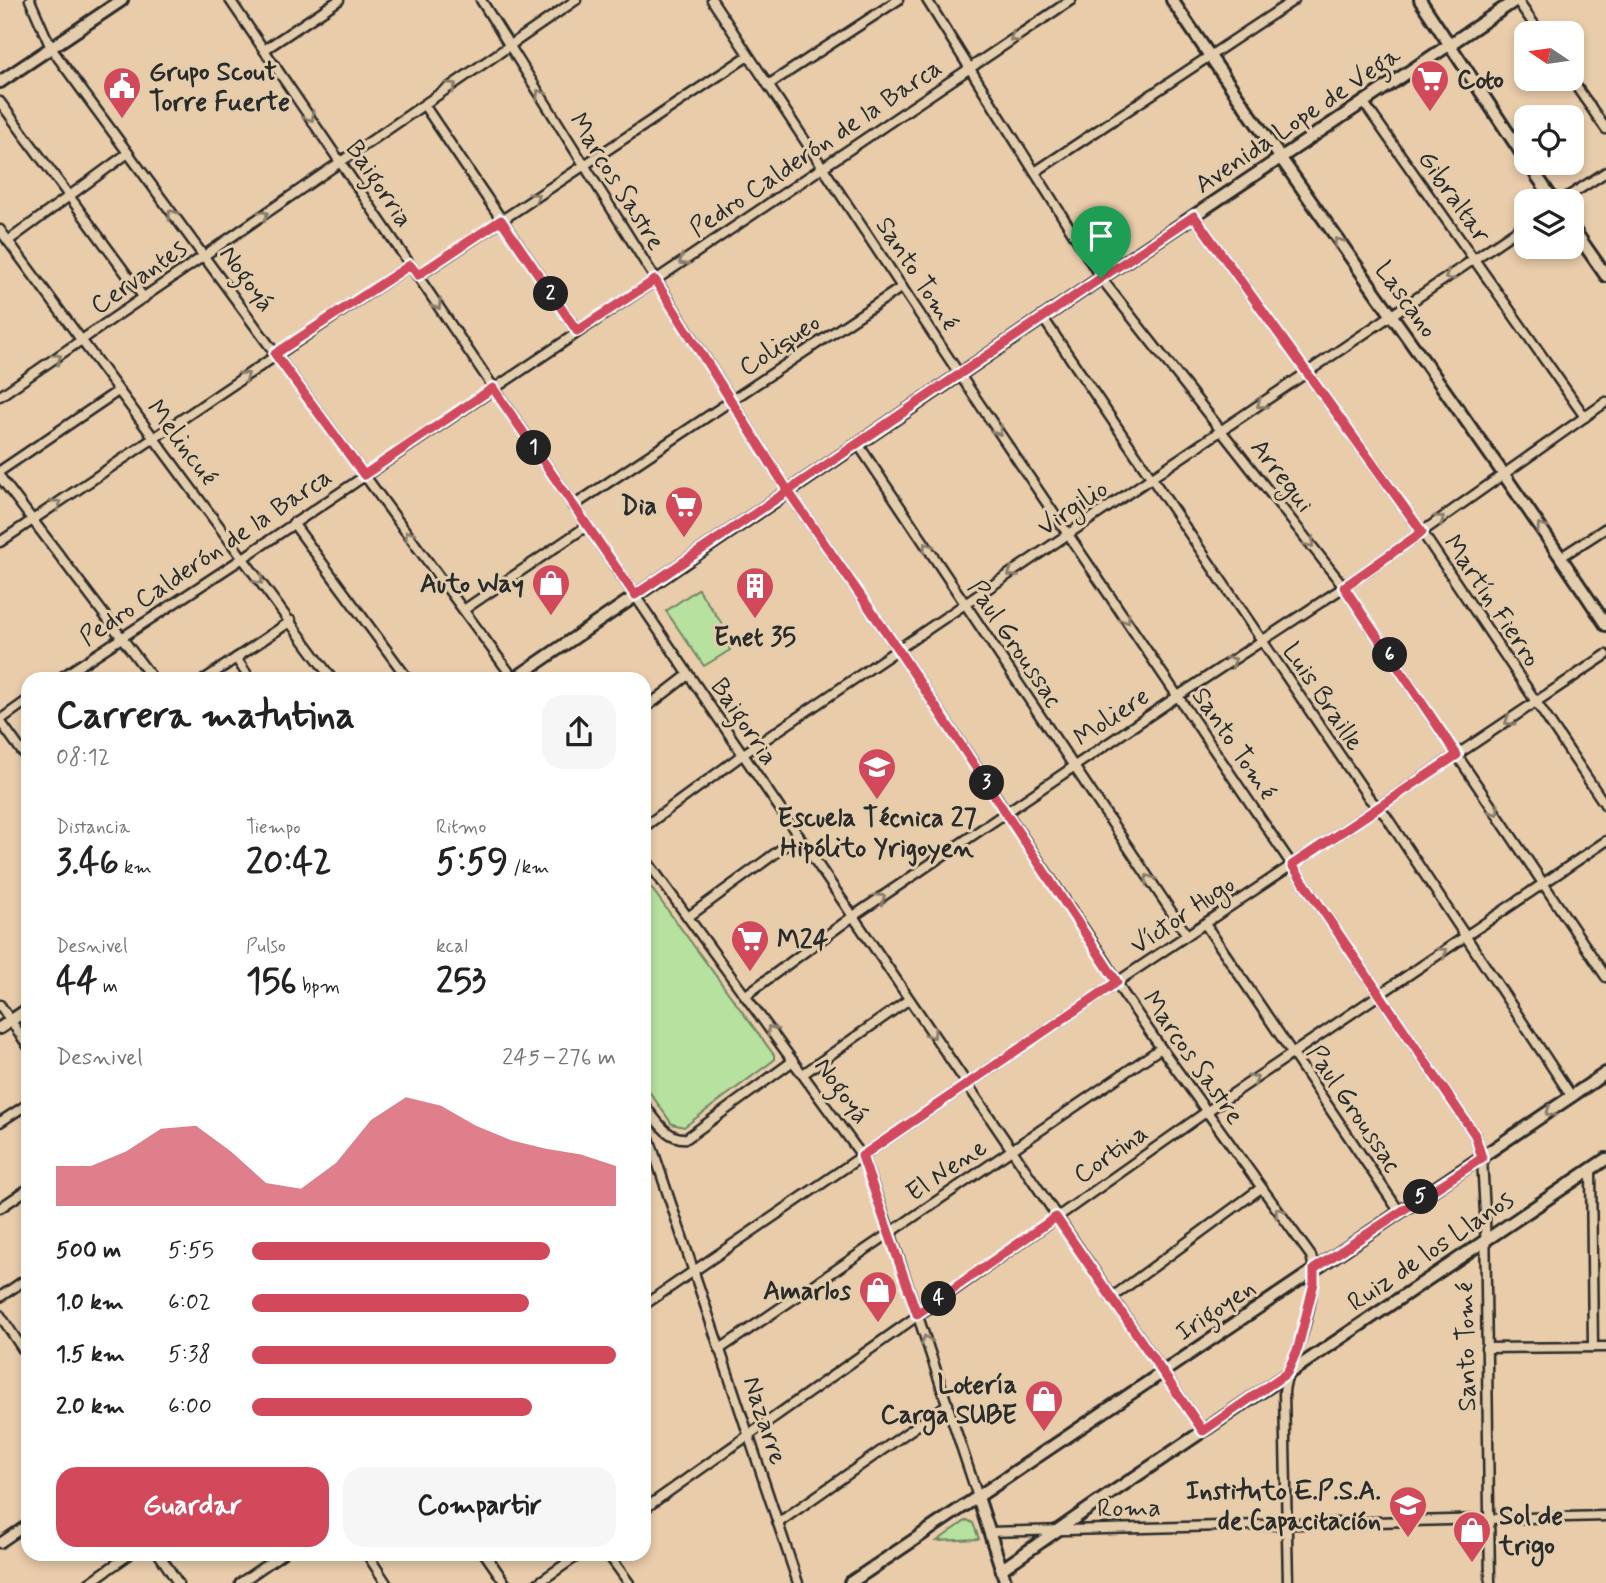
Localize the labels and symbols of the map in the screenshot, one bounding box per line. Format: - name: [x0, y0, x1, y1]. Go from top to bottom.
- north arrow: [1514, 21, 1584, 91]
- one-way arrow: [1009, 30, 1022, 42]
- street label: Avenida Lope de Vega: [1189, 39, 1410, 205]
- street label: Pedro Calderón de la Barca: [683, 51, 949, 246]
- place label: Grupo Scout Torre Fuerte: [149, 56, 290, 120]
- supermarket icon: Coto: [1409, 58, 1451, 113]
- place label: Coto: [1457, 64, 1504, 98]
- public building icon: Grupo Scout Torre Fuerte: [101, 65, 143, 120]
- one-way arrow: [444, 81, 457, 94]
- one-way arrow: [535, 89, 548, 102]
- street label: Marcos Sastre: [561, 107, 672, 257]
- one-way arrow: [301, 109, 314, 122]
- street label: Baigorria: [334, 134, 420, 236]
- street label: Gibraltar: [1409, 144, 1498, 251]
- one-way arrow: [528, 192, 541, 205]
- pin: [1071, 206, 1131, 278]
- one-way arrow: [168, 209, 181, 222]
- one-way arrow: [256, 211, 269, 223]
- street label: Santo Tomé: [867, 211, 966, 338]
- street label: Cervantes: [84, 232, 194, 323]
- one-way arrow: [1334, 237, 1346, 250]
- street label: Nogoyá: [208, 239, 282, 321]
- one-way arrow: [678, 253, 691, 265]
- street label: Lascano: [1366, 255, 1445, 345]
- one-way arrow: [1444, 268, 1457, 280]
- pin: 2: [534, 276, 568, 312]
- one-way arrow: [429, 297, 442, 310]
- street label: Coliqueo: [733, 306, 827, 385]
- one-way arrow: [49, 354, 62, 366]
- one-way arrow: [237, 372, 250, 384]
- street label: Melincué: [138, 393, 225, 493]
- one-way arrow: [1256, 396, 1269, 409]
- one-way arrow: [990, 423, 1003, 436]
- pin: 1: [516, 430, 552, 466]
- street label: Arregui: [1240, 432, 1321, 521]
- street label: Pedro Calderón de la Barca: [73, 460, 339, 655]
- street label: Virgilio: [1031, 473, 1116, 546]
- supermarket icon: Dia: [663, 484, 705, 539]
- place label: Dia: [620, 490, 657, 524]
- one-way arrow: [49, 499, 62, 512]
- one-way arrow: [1432, 515, 1445, 527]
- one-way arrow: [1537, 522, 1549, 535]
- street label: Martín Fierro: [1435, 529, 1548, 674]
- one-way arrow: [405, 530, 417, 543]
- one-way arrow: [1301, 536, 1314, 548]
- one-way arrow: [922, 542, 935, 555]
- shop icon: Auto Way: [530, 562, 572, 617]
- building icon: Enet 35: [734, 565, 776, 620]
- one-way arrow: [1007, 565, 1020, 577]
- place label: Auto Way: [420, 568, 524, 602]
- one-way arrow: [251, 572, 264, 585]
- street label: Paul Groussac: [959, 574, 1070, 715]
- one-way arrow: [1118, 611, 1131, 624]
- place label: Enet 35: [714, 621, 796, 655]
- street label: Luis Braille: [1274, 636, 1371, 758]
- pin: 6: [1372, 638, 1408, 672]
- one-way arrow: [1224, 657, 1237, 669]
- street label: Baigorria: [699, 672, 785, 774]
- street label: Moliere: [1068, 680, 1157, 755]
- street label: Santo Tomé: [1183, 681, 1284, 807]
- one-way arrow: [1503, 712, 1516, 725]
- school or university icon: Escuela Técnica 27 Hipólito Yrigoyen: [856, 746, 898, 801]
- pin: 3: [970, 766, 1004, 800]
- place label: Escuela Técnica 27 Hipólito Yrigoyen: [777, 802, 977, 867]
- one-way arrow: [1486, 803, 1499, 816]
- street label: Víctor Hugo: [1124, 868, 1243, 965]
- one-way arrow: [1144, 873, 1157, 886]
- one-way arrow: [873, 894, 886, 906]
- supermarket icon: M24: [729, 918, 771, 973]
- place label: M24: [777, 924, 829, 958]
- one-way arrow: [1435, 948, 1448, 960]
- street label: Marcos Sastre: [1134, 984, 1251, 1132]
- one-way arrow: [767, 1025, 779, 1038]
- one-way arrow: [924, 1026, 936, 1039]
- street label: Paul Groussac: [1298, 1039, 1409, 1180]
- street label: Nogoyá: [803, 1051, 877, 1133]
- one-way arrow: [1246, 1074, 1259, 1087]
- one-way arrow: [1545, 1104, 1558, 1116]
- street label: Cortina: [1067, 1117, 1155, 1193]
- street label: El Nene: [900, 1131, 994, 1210]
- pin: 5: [1404, 1180, 1438, 1214]
- street label: Ruiz de los Llanos: [1341, 1183, 1521, 1320]
- one-way arrow: [1274, 1207, 1287, 1220]
- shop icon: Amarlos: [857, 1269, 899, 1324]
- street label: Irigoyen: [1169, 1271, 1264, 1352]
- place label: Amarlos: [763, 1275, 852, 1309]
- pin: 4: [922, 1282, 956, 1316]
- street label: Santo Tomé: [1449, 1282, 1485, 1412]
- one-way arrow: [920, 1334, 934, 1346]
- place label: Lotería Carga SUBE: [880, 1369, 1017, 1436]
- street label: Nazarre: [734, 1372, 794, 1469]
- shop icon: Lotería Carga SUBE: [1023, 1378, 1065, 1433]
- place label: Instituto E.P.S.A. de Capacitación: [1186, 1475, 1381, 1539]
- school or university icon: Instituto E.P.S.A. de Capacitación: [1387, 1484, 1429, 1539]
- street label: Roma: [1097, 1491, 1161, 1527]
- place label: Sol de trigo: [1498, 1500, 1563, 1567]
- shop icon: Sol de trigo: [1451, 1509, 1493, 1564]

